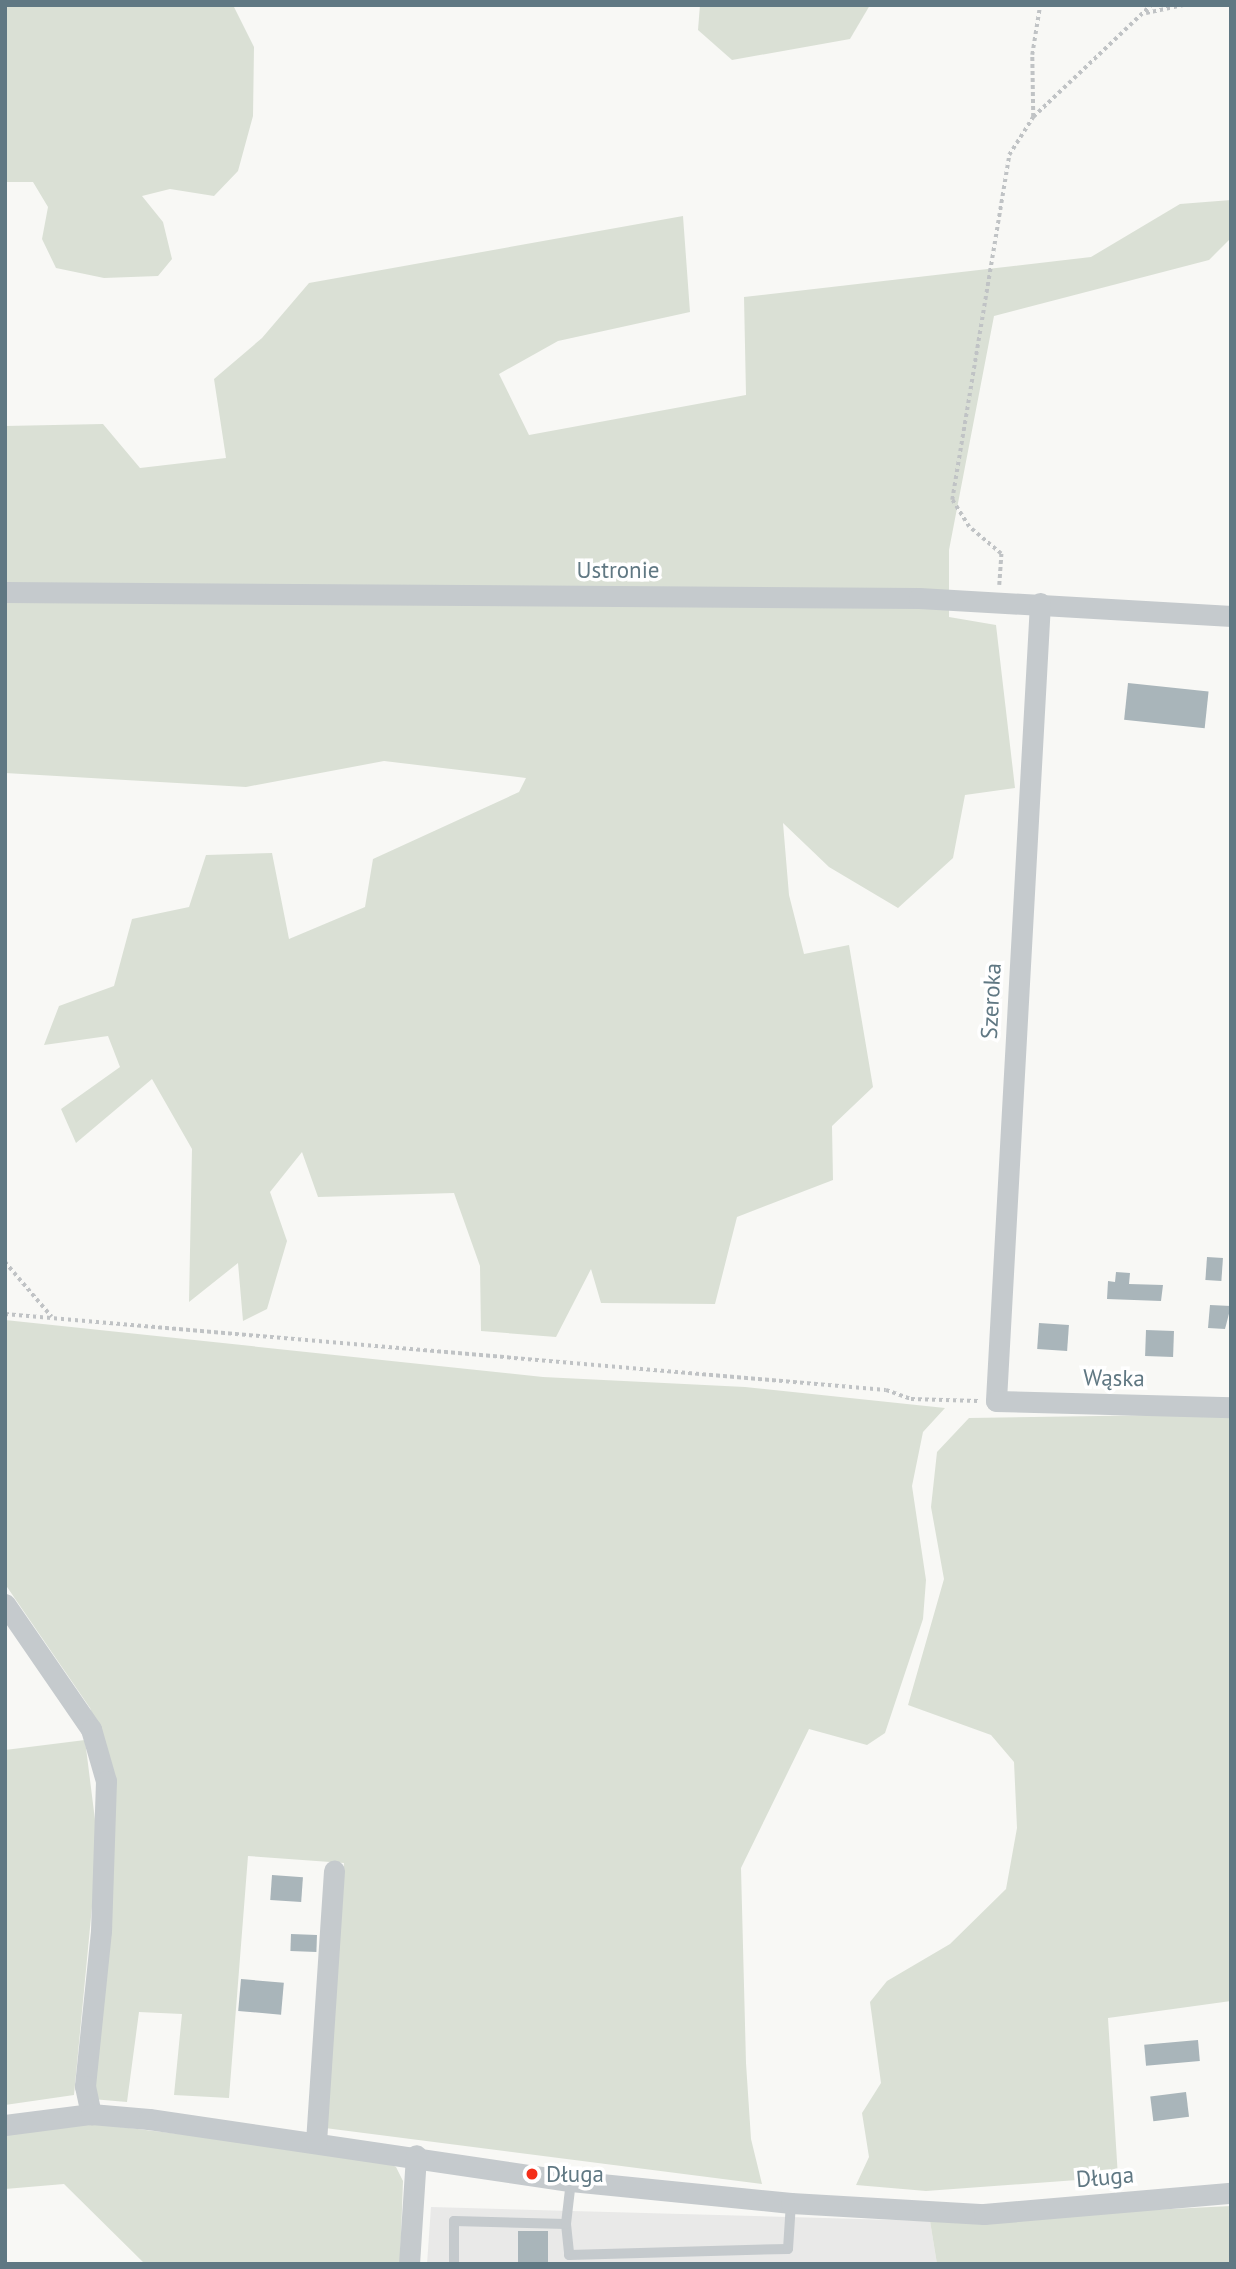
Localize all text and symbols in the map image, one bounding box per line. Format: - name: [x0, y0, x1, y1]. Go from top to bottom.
- street label: Ustronie: [576, 556, 660, 584]
- street label: Szeroka: [975, 962, 1007, 1040]
- street label: Wąska: [1083, 1364, 1145, 1392]
- place label: Długa: [546, 2160, 604, 2188]
- street label: Długa: [1075, 2161, 1135, 2193]
- marker: Długa: [524, 2166, 540, 2182]

